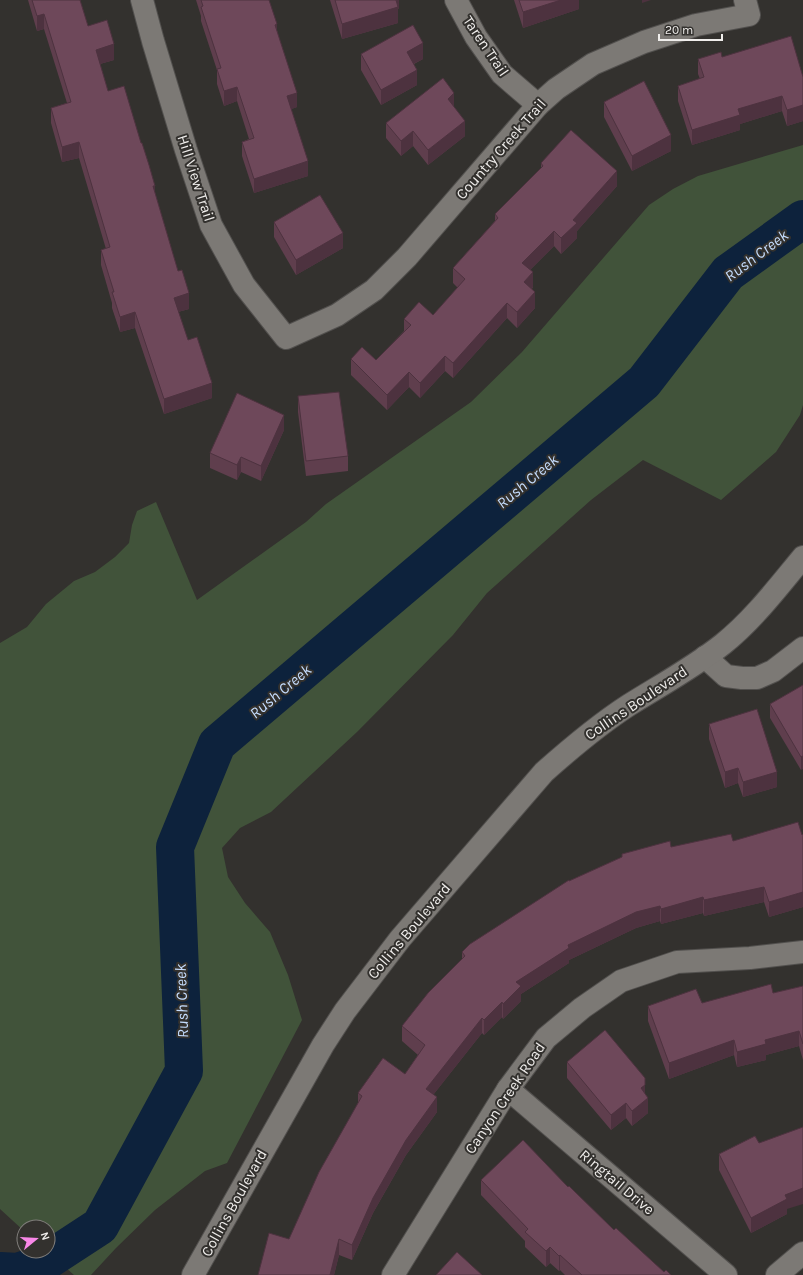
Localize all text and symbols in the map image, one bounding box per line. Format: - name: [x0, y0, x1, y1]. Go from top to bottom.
- street label: Taren Trail: [459, 12, 513, 80]
- scale bar: [659, 16, 722, 42]
- text: 20 m: [665, 23, 693, 37]
- street label: Country Creek Trail: [452, 95, 550, 203]
- street label: Hill View Trail: [173, 132, 219, 224]
- water label: Rush Creek: [721, 225, 792, 285]
- water label: Rush Creek: [493, 450, 563, 513]
- water label: Rush Creek: [246, 660, 316, 723]
- street label: Collins Boulevard: [581, 662, 691, 744]
- street label: Collins Boulevard: [364, 879, 454, 983]
- water label: Rush Creek: [171, 963, 192, 1039]
- street label: Canyon Creek Road: [461, 1039, 549, 1157]
- street label: Ringtail Drive: [576, 1145, 658, 1219]
- street label: Collins Boulevard: [197, 1146, 271, 1260]
- north arrow: [16, 1219, 56, 1259]
- text: N: [38, 1230, 52, 1242]

